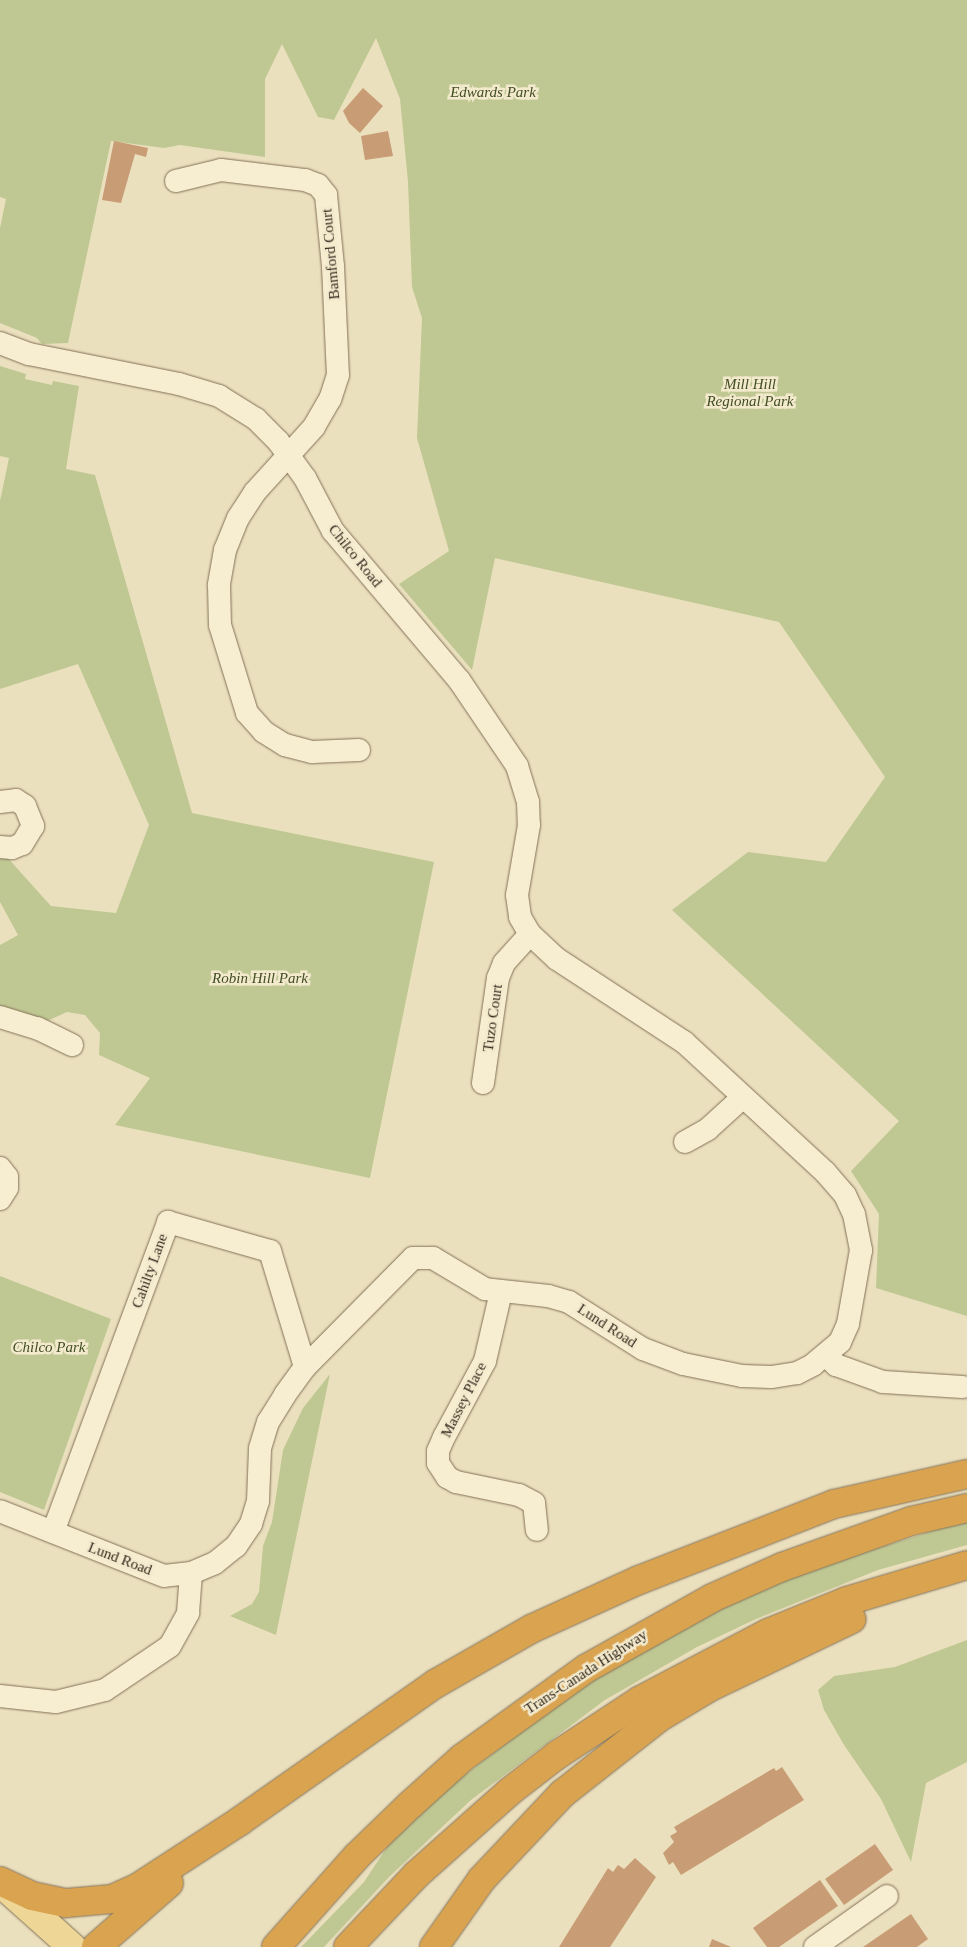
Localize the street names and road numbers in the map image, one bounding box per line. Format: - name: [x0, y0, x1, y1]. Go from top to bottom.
- street label: Bamford Court: [318, 208, 344, 300]
- street label: Chilco Road: [324, 521, 386, 591]
- street label: Tuzo Court: [479, 983, 507, 1053]
- street label: Cahilty Lane: [128, 1231, 172, 1311]
- street label: Lund Road: [574, 1300, 640, 1352]
- street label: Massey Place: [437, 1359, 491, 1441]
- street label: Lund Road: [85, 1539, 155, 1579]
- street label: Trans-Canada Highway: [521, 1626, 651, 1718]

